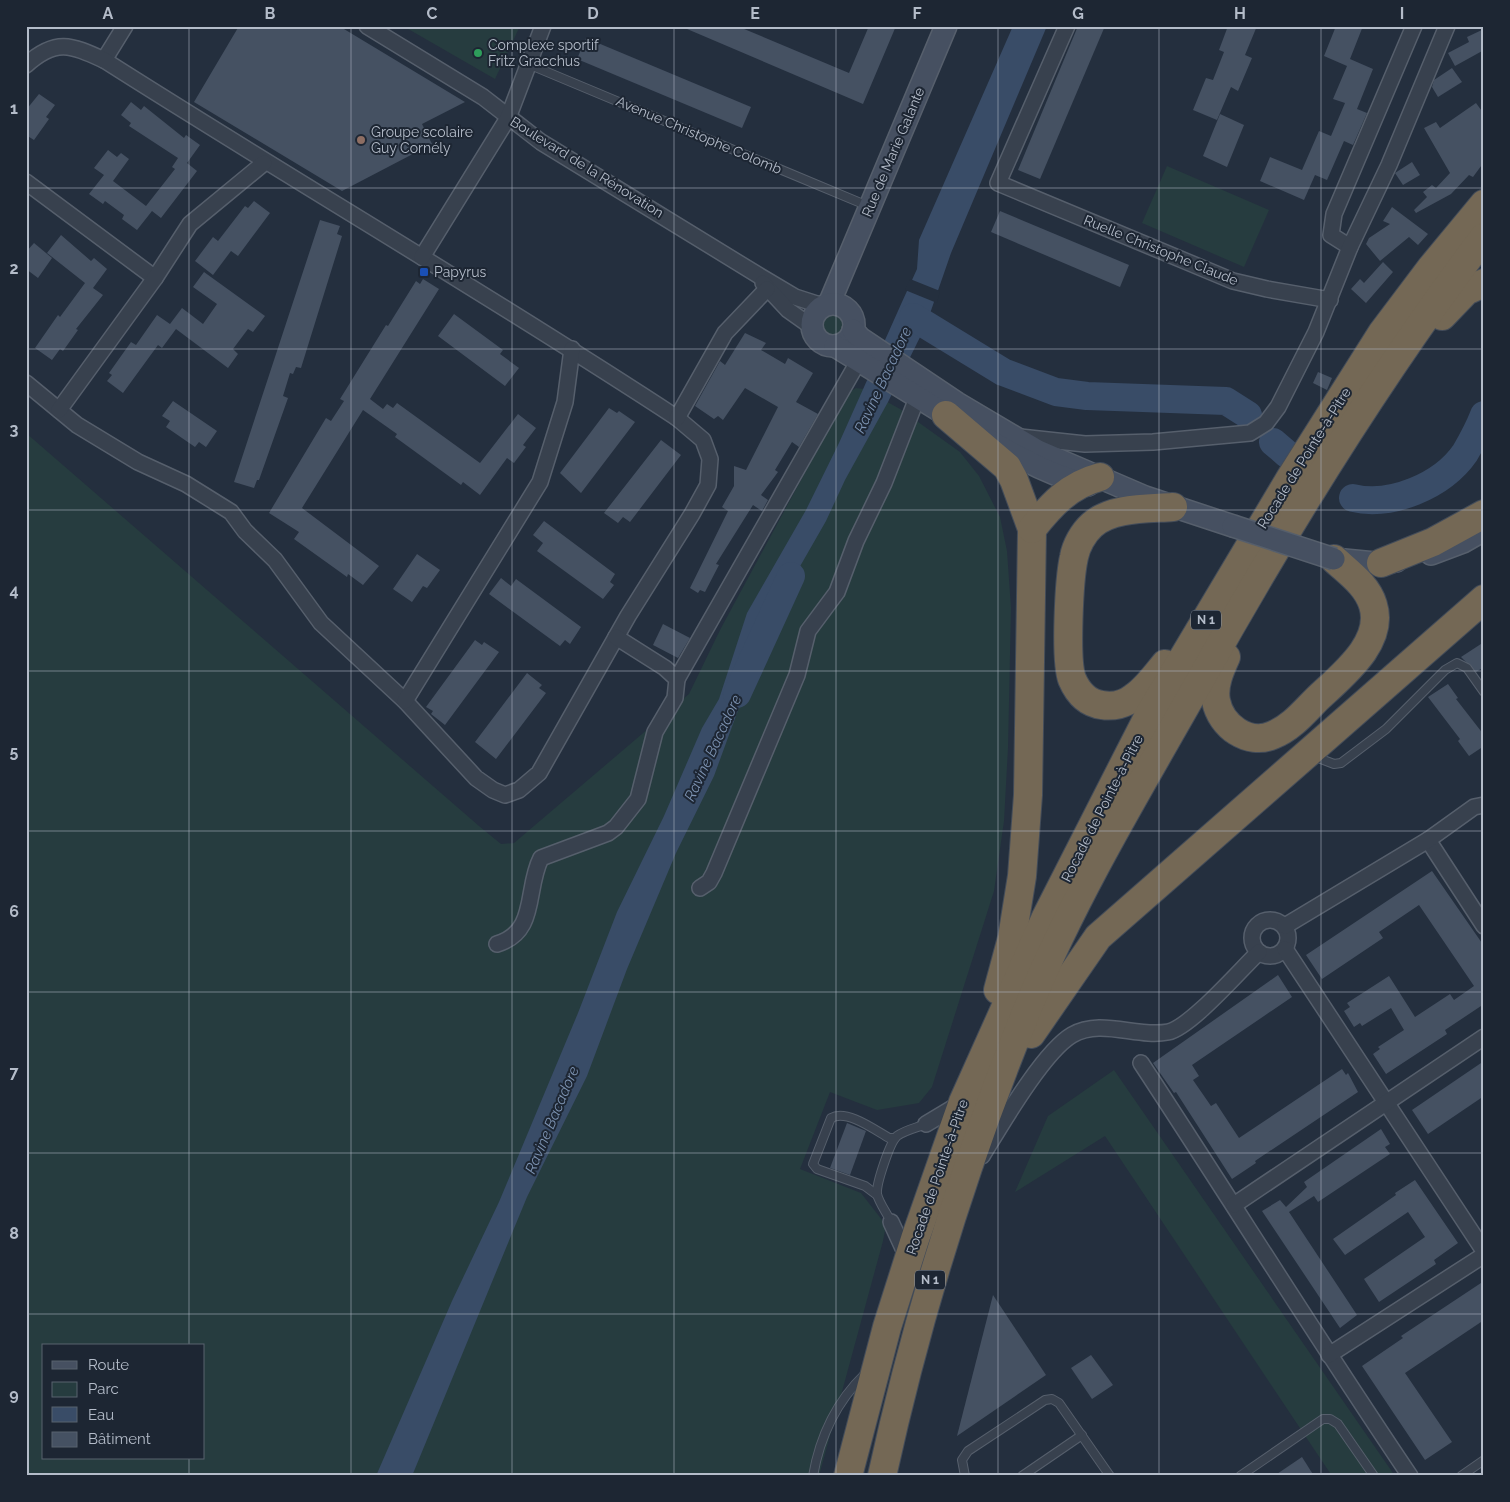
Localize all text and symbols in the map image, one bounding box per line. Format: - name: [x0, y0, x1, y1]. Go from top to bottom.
- text: A: [103, 4, 114, 23]
- text: B: [265, 4, 276, 23]
- text: C: [427, 4, 438, 23]
- text: D: [587, 4, 599, 23]
- text: E: [750, 4, 760, 23]
- text: F: [912, 4, 922, 23]
- text: G: [1072, 4, 1084, 23]
- text: H: [1234, 4, 1246, 23]
- text: I: [1400, 4, 1404, 23]
- place label: Complexe sportif Fritz Gracchus: [488, 37, 600, 69]
- marker: Complexe sportif Fritz Gracchus: [472, 47, 484, 59]
- street label: Rue de Marie Galante: [858, 85, 928, 219]
- street label: Avenue Christophe Colomb: [614, 93, 784, 177]
- text: 1: [10, 99, 18, 118]
- street label: Boulevard de la Rénovation: [507, 113, 667, 221]
- place label: Groupe scolaire Guy Cornély: [371, 124, 473, 156]
- marker: Groupe scolaire Guy Cornély: [355, 134, 367, 146]
- street label: Ruelle Christophe Claude: [1081, 212, 1241, 288]
- text: 2: [9, 259, 19, 278]
- place label: Papyrus: [434, 264, 486, 280]
- marker: Papyrus: [418, 266, 430, 278]
- water label: Ravine Bacadore: [851, 324, 915, 436]
- street label: Rocade de Pointe-à-Pitre: [1254, 385, 1354, 531]
- text: 3: [10, 420, 19, 439]
- text: 4: [9, 581, 19, 600]
- road number: N 1: [1191, 610, 1221, 630]
- water label: Ravine Bacadore: [681, 692, 745, 804]
- street label: Rocade de Pointe-à-Pitre: [1058, 732, 1146, 884]
- text: 5: [10, 742, 19, 761]
- text: 6: [9, 902, 19, 921]
- text: 7: [10, 1063, 19, 1082]
- water label: Ravine Bacadore: [521, 1064, 583, 1176]
- street label: Rocade de Pointe-à-Pitre: [903, 1097, 971, 1257]
- text: 8: [9, 1224, 19, 1243]
- road number: N 1: [915, 1270, 945, 1290]
- legend: [42, 1344, 205, 1460]
- text: Route: [88, 1356, 129, 1374]
- text: Parc: [88, 1380, 119, 1398]
- text: 9: [9, 1385, 19, 1404]
- text: Eau: [88, 1406, 114, 1424]
- text: Bâtiment: [88, 1430, 151, 1448]

